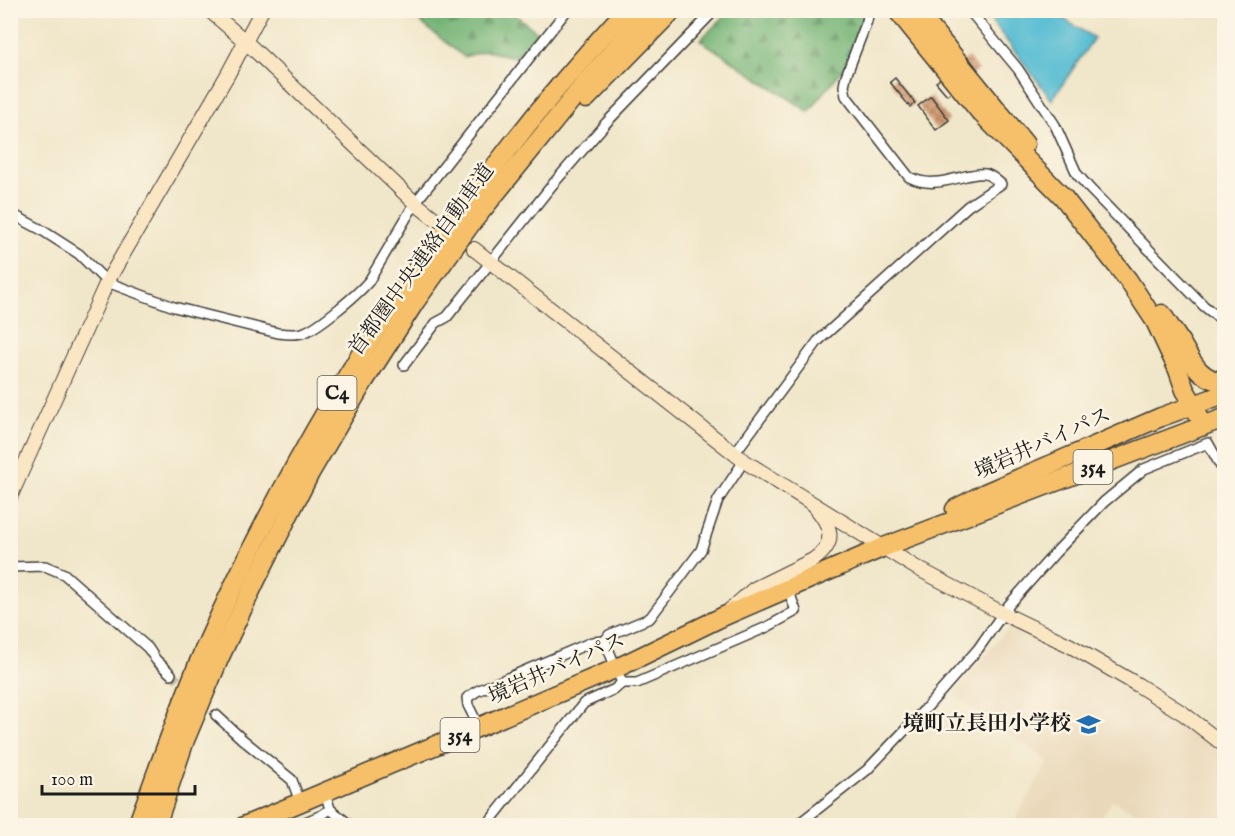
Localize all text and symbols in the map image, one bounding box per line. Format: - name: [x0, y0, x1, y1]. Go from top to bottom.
- street label: 首都圏中央連絡自動車道: [343, 159, 501, 361]
- road number: C4: [318, 376, 356, 410]
- street label: 境岩井バイパス: [971, 402, 1115, 486]
- road number: 354: [1074, 450, 1112, 484]
- street label: 境岩井バイパス: [485, 627, 629, 711]
- place label: 境町立長田小学校: [903, 711, 1071, 738]
- school or university icon: 境町立長田小学校: [1076, 711, 1102, 737]
- road number: 354: [440, 718, 480, 752]
- scale bar: [42, 758, 195, 796]
- text: 100 m: [51, 769, 93, 792]

